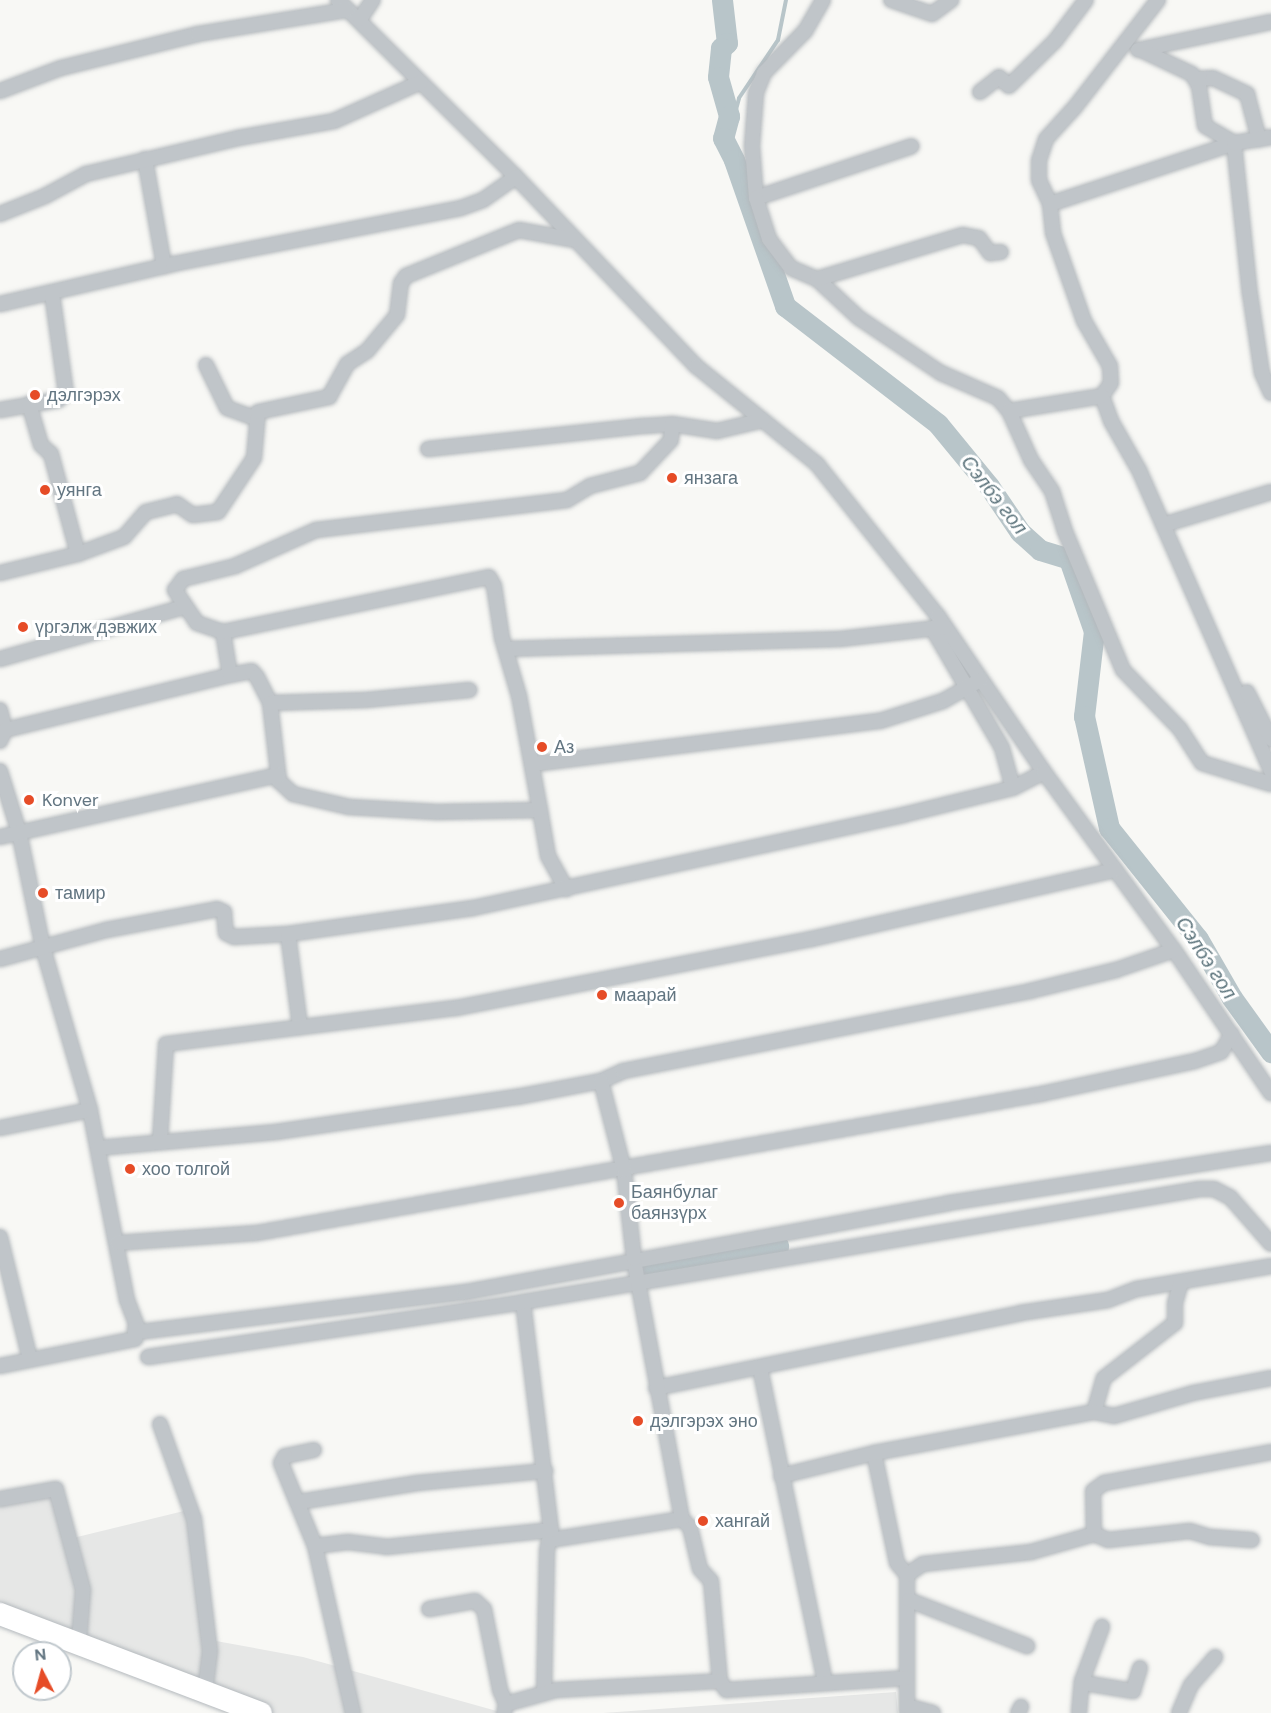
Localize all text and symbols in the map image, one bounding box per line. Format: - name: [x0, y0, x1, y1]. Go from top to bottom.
- place label: дэлгэрэх: [47, 384, 121, 406]
- marker: дэлгэрэх: [28, 388, 42, 402]
- water label: Сэлбэ гол: [956, 451, 1032, 539]
- place label: янзага: [684, 467, 738, 489]
- marker: янзага: [665, 471, 679, 485]
- place label: уянга: [57, 479, 102, 501]
- marker: уянга: [38, 483, 52, 497]
- place label: үргэлж дэвжих: [35, 616, 157, 638]
- marker: үргэлж дэвжих: [16, 620, 30, 634]
- place label: Аз: [554, 736, 574, 758]
- marker: Аз: [535, 740, 549, 754]
- place label: Konver: [42, 789, 99, 811]
- marker: Konver: [20, 791, 38, 809]
- place label: тамир: [55, 882, 105, 904]
- marker: тамир: [36, 886, 50, 900]
- water label: Сэлбэ гол: [1170, 912, 1242, 1004]
- place label: маарай: [614, 984, 676, 1006]
- marker: маарай: [595, 988, 609, 1002]
- place label: хоо толгой: [142, 1158, 230, 1180]
- marker: хоо толгой: [123, 1162, 137, 1176]
- place label: Баянбулаг баянзүрх: [631, 1182, 718, 1224]
- marker: Баянбулаг баянзүрх: [612, 1196, 626, 1210]
- place label: дэлгэрэх эно: [650, 1410, 758, 1432]
- marker: дэлгэрэх эно: [631, 1414, 645, 1428]
- place label: хангай: [715, 1510, 770, 1532]
- marker: хангай: [696, 1514, 710, 1528]
- north arrow: [12, 1641, 72, 1701]
- text: N: [33, 1644, 47, 1666]

